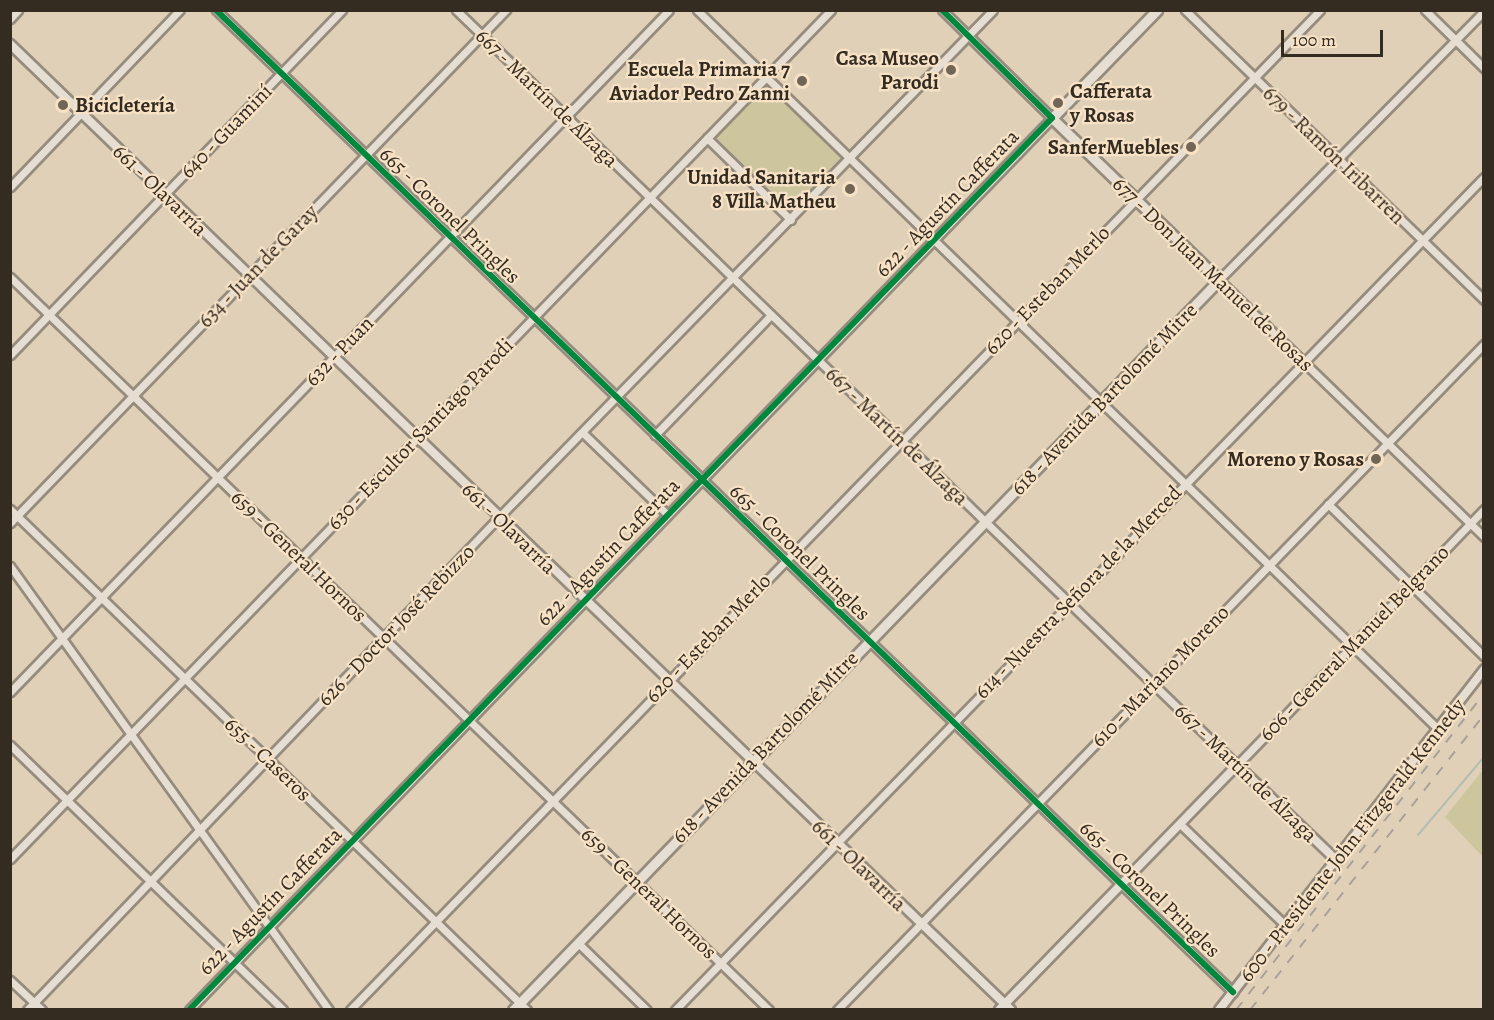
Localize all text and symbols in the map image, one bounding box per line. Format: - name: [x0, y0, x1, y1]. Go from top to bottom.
- scale bar: [1284, 18, 1386, 56]
- street label: 667 - Martín de Álzaga: [470, 23, 624, 173]
- text: 100 m: [1292, 28, 1336, 52]
- place label: Casa Museo Parodi: [836, 45, 939, 95]
- place label: Escuela Primaria 7 Aviador Pedro Zanni: [610, 56, 790, 106]
- marker: Casa Museo Parodi: [944, 63, 958, 77]
- marker: Escuela Primaria 7 Aviador Pedro Zanni: [795, 74, 809, 88]
- street label: 640 - Guaminí: [174, 78, 278, 184]
- place label: Cafferata y Rosas: [1070, 78, 1152, 128]
- street label: 679 - Ramón Iribarren: [1257, 80, 1411, 230]
- place label: Bicicletería: [75, 92, 175, 118]
- marker: Cafferata y Rosas: [1051, 96, 1065, 110]
- marker: Bicicletería: [56, 98, 70, 112]
- street label: 622 - Agustín Cafferata: [870, 124, 1024, 282]
- place label: SanferMuebles: [1048, 134, 1179, 160]
- street label: 661 - Olavarría: [107, 138, 213, 242]
- marker: SanferMuebles: [1184, 140, 1198, 154]
- street label: 665 - Coronel Pringles: [374, 141, 526, 289]
- place label: Unidad Sanitaria 8 Villa Matheu: [687, 164, 836, 214]
- street label: 677 - Don Juan Manuel de Rosas: [1107, 171, 1319, 377]
- marker: Unidad Sanitaria 8 Villa Matheu: [841, 180, 859, 198]
- street label: 634 - Juan de Garay: [193, 199, 323, 333]
- street label: 620 - Esteban Merlo: [979, 220, 1115, 360]
- street label: 618 - Avenida Bartolomé Mitre: [1005, 297, 1203, 501]
- street label: 632 - Puan: [299, 310, 379, 392]
- street label: 630 - Escultor Santiago Parodi: [321, 332, 519, 536]
- street label: 667 - Martín de Álzaga: [820, 361, 974, 511]
- place label: Moreno y Rosas: [1227, 446, 1364, 472]
- marker: Moreno y Rosas: [1369, 452, 1383, 466]
- street label: 622 - Agustín Cafferata: [531, 473, 685, 631]
- street label: 661 - Olavarría: [456, 476, 562, 580]
- street label: 665 - Coronel Pringles: [724, 478, 876, 626]
- street label: 614 - Nuestra Señora de la Merced: [969, 480, 1187, 704]
- street label: 659 - General Hornos: [226, 485, 372, 627]
- street label: 626 - Doctor José Rebizzo: [312, 539, 480, 711]
- street label: 606 - General Manuel Belgrano: [1253, 539, 1455, 747]
- street label: 620 - Esteban Merlo: [640, 568, 776, 708]
- street label: 610 - Mariano Moreno: [1085, 599, 1235, 753]
- street label: 618 - Avenida Bartolomé Mitre: [666, 645, 864, 849]
- street label: 600 - Presidente John Fitzgerald Kennedy: [1233, 693, 1471, 987]
- street label: 667 - Martín de Álzaga: [1169, 698, 1323, 848]
- street label: 655 - Caseros: [219, 711, 317, 807]
- street label: 661 - Olavarría: [806, 813, 912, 917]
- street label: 665 - Coronel Pringles: [1074, 815, 1226, 963]
- street label: 622 - Agustín Cafferata: [193, 822, 347, 980]
- street label: 659 - General Hornos: [576, 822, 722, 964]

